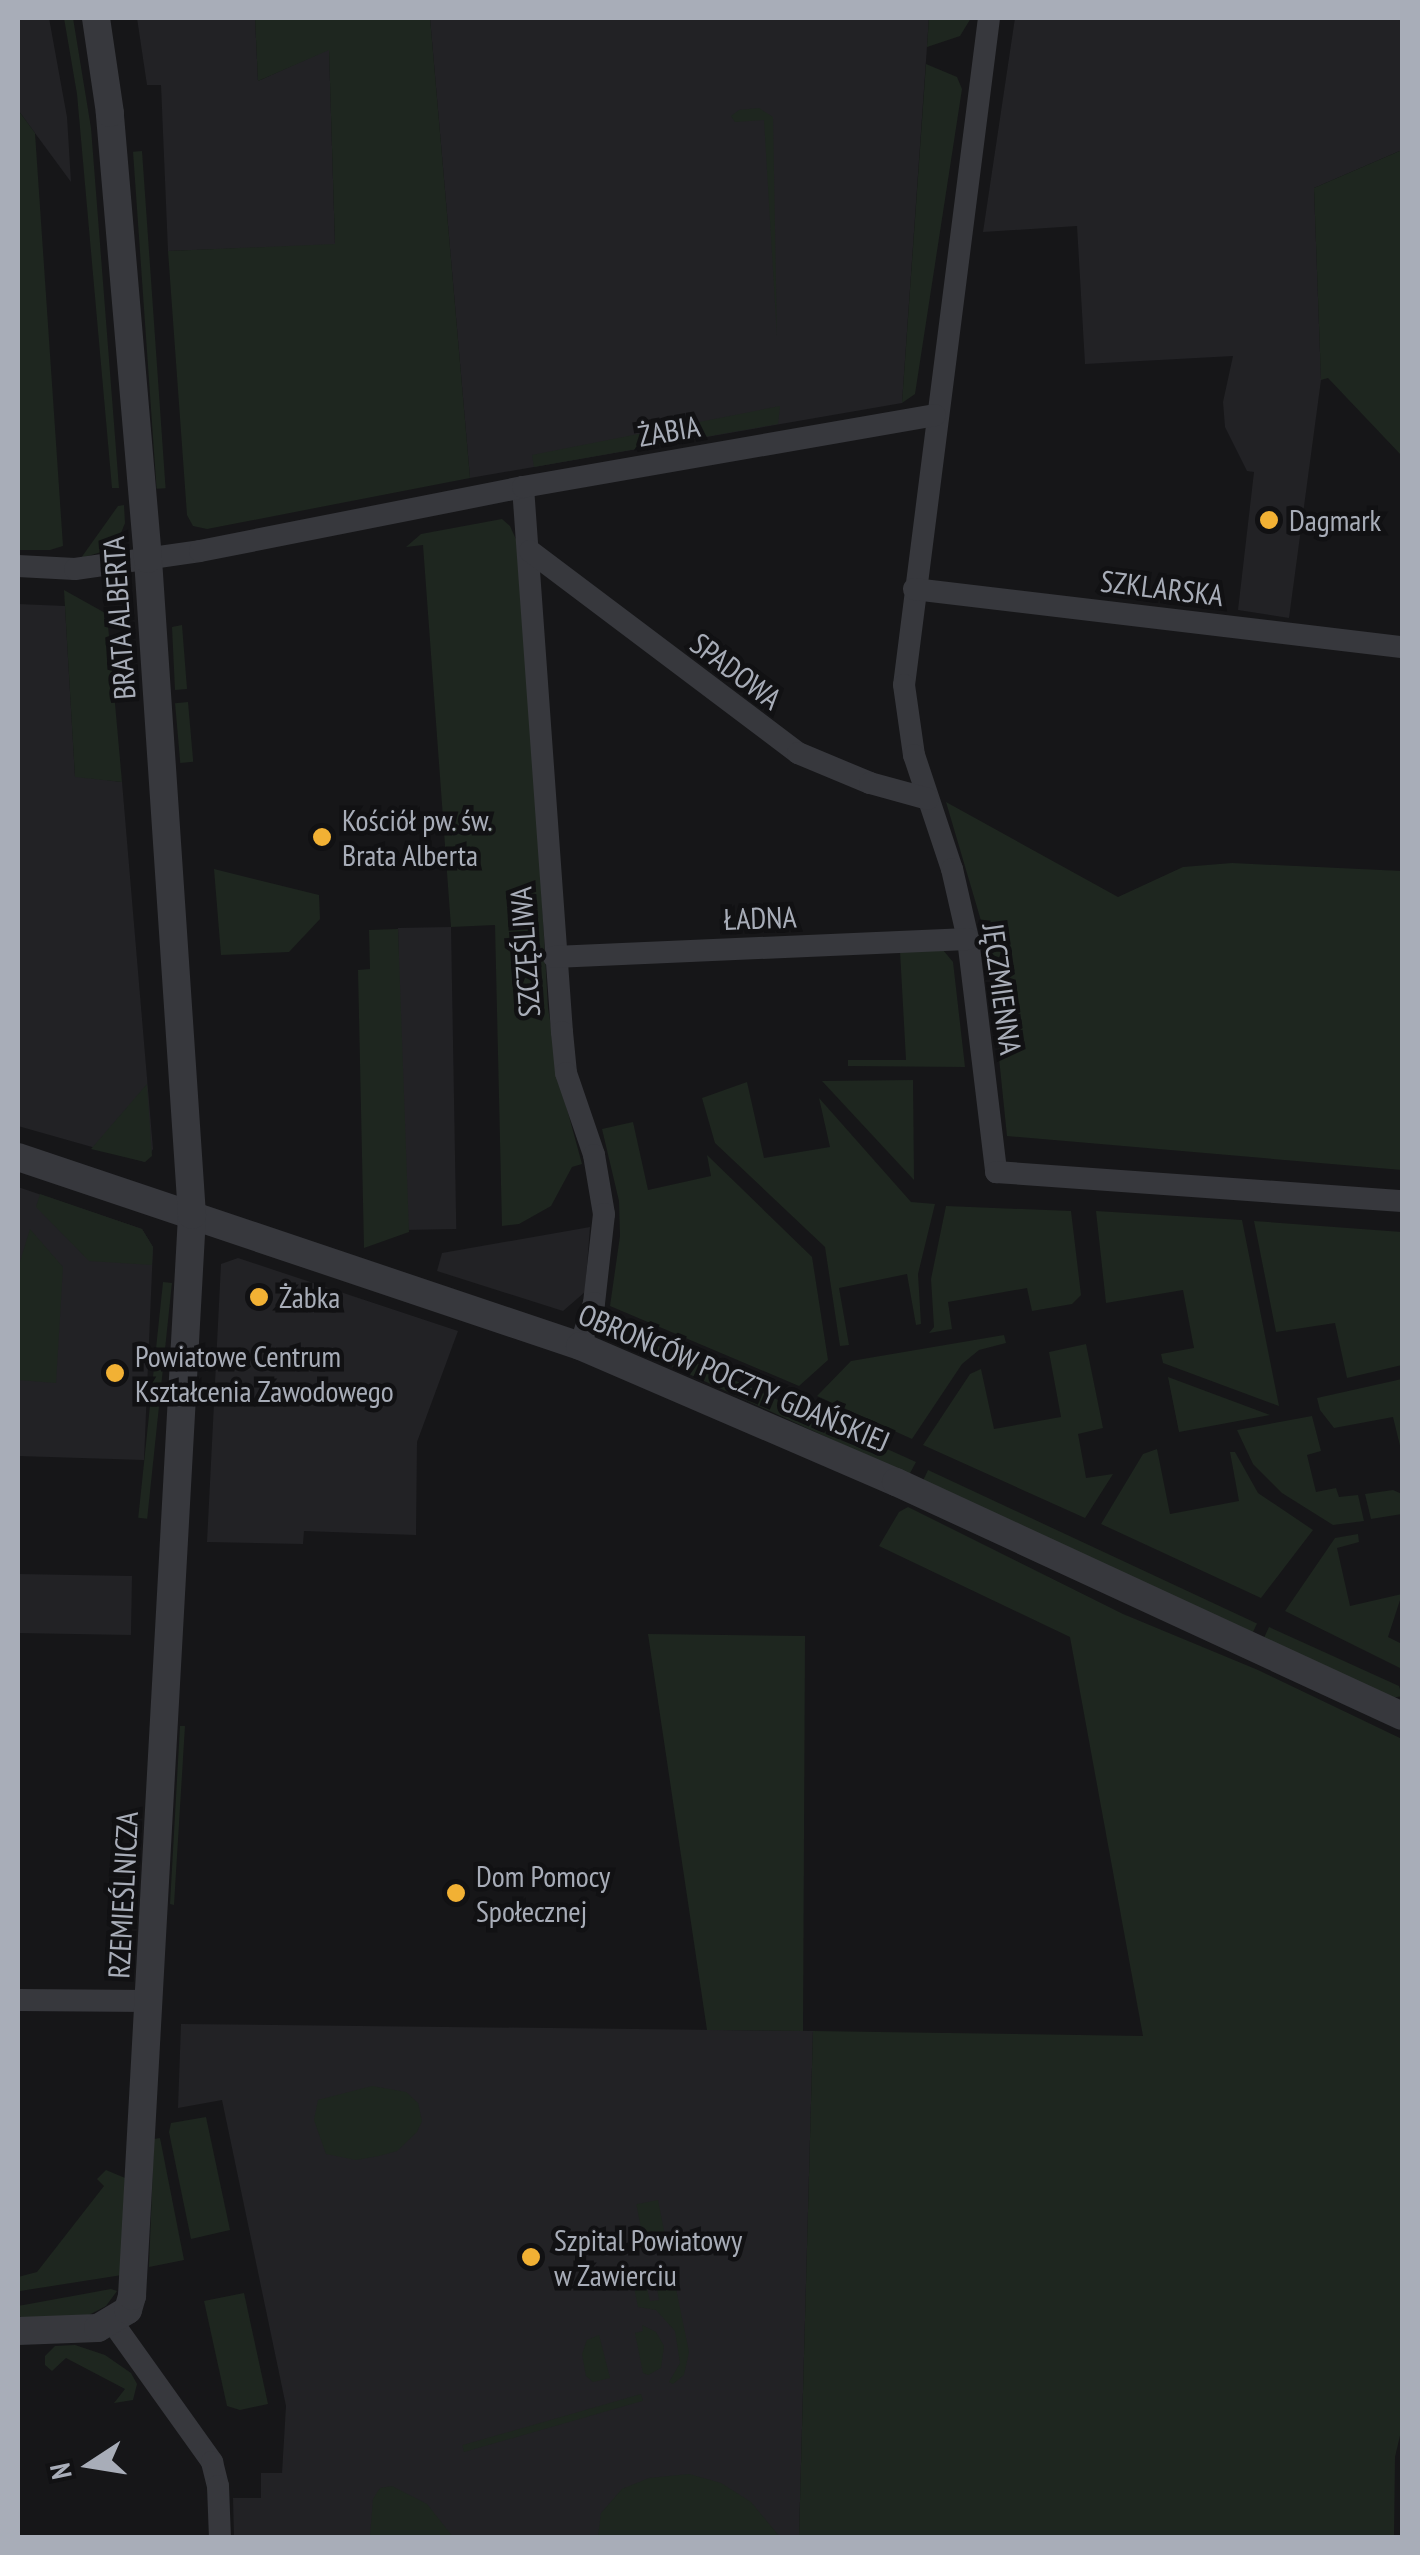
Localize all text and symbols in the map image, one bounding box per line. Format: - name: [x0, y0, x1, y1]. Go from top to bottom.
- street label: ŻABIA: [635, 408, 703, 454]
- place label: Dagmark: [1289, 502, 1381, 538]
- marker: Dagmark: [1258, 509, 1280, 531]
- street label: BRATA ALBERTA: [95, 534, 143, 702]
- street label: SZKLARSKA: [1099, 563, 1225, 613]
- street label: SPADOWA: [684, 625, 788, 717]
- place label: Kościół pw. św. Brata Alberta: [342, 802, 495, 872]
- marker: Kościół pw. św. Brata Alberta: [311, 826, 333, 848]
- street label: SZCZĘŚLIWA: [502, 886, 548, 1018]
- street label: ŁADNA: [723, 899, 797, 937]
- street label: JĘCZMIENNA: [975, 921, 1029, 1057]
- place label: Żabka: [279, 1279, 340, 1315]
- marker: Żabka: [248, 1286, 270, 1308]
- street label: OBROŃCÓW POCZTY GDAŃSKIEJ: [573, 1296, 895, 1460]
- place label: Powiatowe Centrum Kształcenia Zawodowego: [135, 1338, 394, 1408]
- marker: Powiatowe Centrum Kształcenia Zawodowego: [104, 1362, 126, 1384]
- street label: RZEMIEŚLNICZA: [101, 1811, 145, 1979]
- place label: Dom Pomocy Społecznej: [476, 1858, 610, 1928]
- marker: Dom Pomocy Społecznej: [445, 1882, 467, 1904]
- place label: Szpital Powiatowy w Zawierciu: [554, 2222, 742, 2292]
- marker: Szpital Powiatowy w Zawierciu: [518, 2244, 544, 2270]
- north arrow: [40, 2415, 140, 2515]
- text: N: [40, 2460, 80, 2483]

